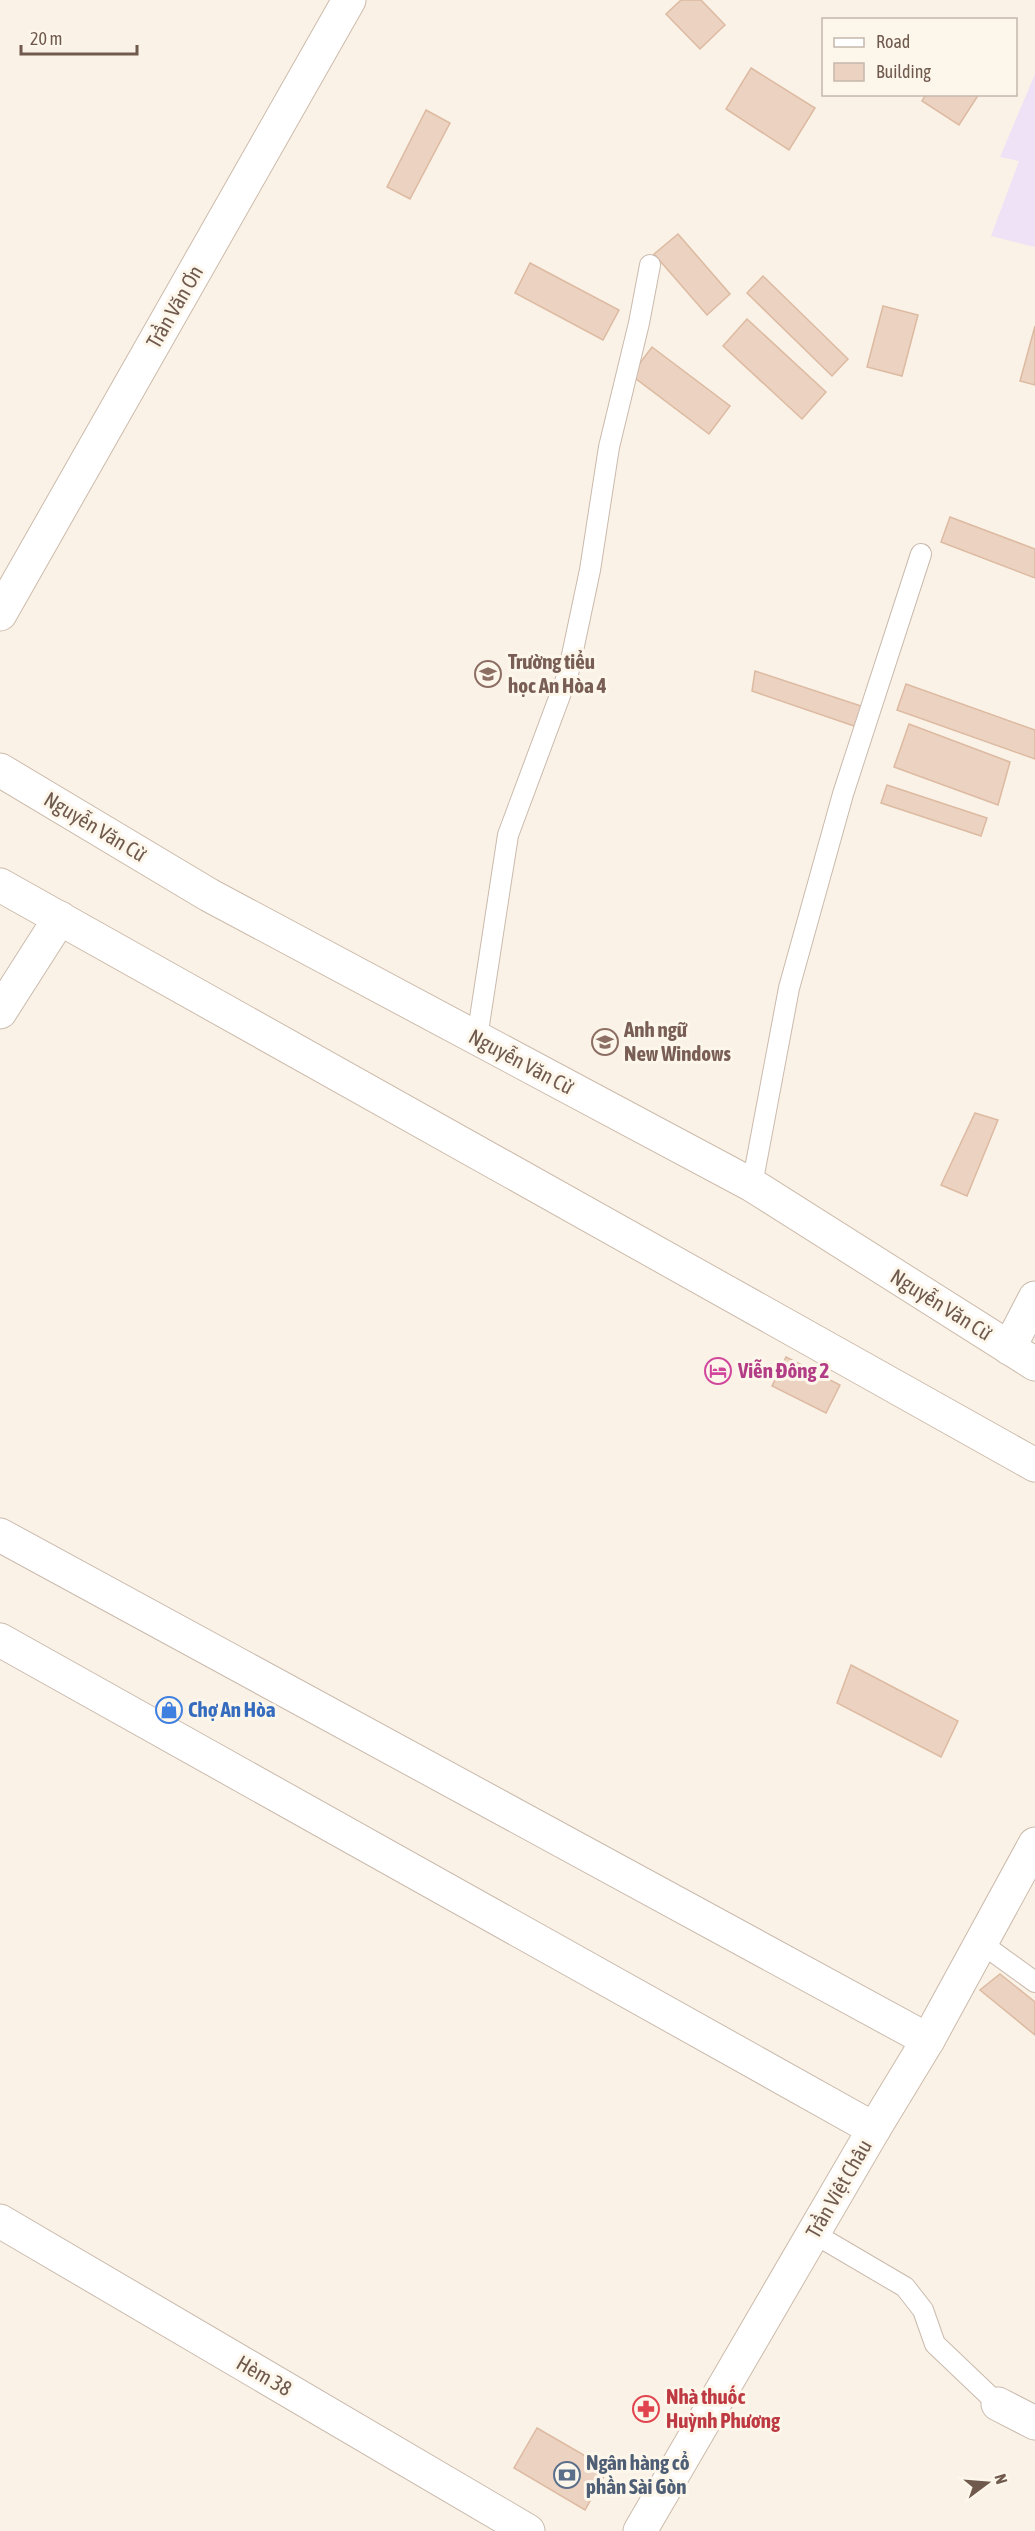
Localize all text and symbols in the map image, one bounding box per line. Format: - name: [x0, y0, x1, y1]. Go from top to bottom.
- scale bar: [21, 18, 136, 56]
- legend: [822, 18, 1017, 96]
- text: 20 m: [30, 28, 62, 49]
- text: Road: [876, 31, 910, 52]
- text: Building: [876, 61, 931, 82]
- street label: Trần Văn Ơn: [141, 261, 207, 352]
- place label: Trường tiểu học An Hòa 4: [508, 649, 607, 697]
- school or university icon: Trường tiểu học An Hòa 4: [473, 659, 503, 689]
- street label: Nguyễn Văn Cừ: [40, 786, 152, 866]
- place label: Anh ngữ New Windows: [623, 1017, 732, 1065]
- street label: Nguyễn Văn Cừ: [465, 1024, 578, 1099]
- school or university icon: Anh ngữ New Windows: [590, 1027, 620, 1057]
- street label: Nguyễn Văn Cừ: [887, 1264, 997, 1345]
- hotel icon: Viễn Đông 2: [703, 1356, 733, 1386]
- place label: Viễn Đông 2: [737, 1358, 829, 1382]
- shop icon: Chợ An Hòa: [154, 1695, 184, 1725]
- place label: Chợ An Hòa: [188, 1697, 276, 1721]
- street label: Trần Việt Châu: [800, 2135, 876, 2242]
- street label: Hèm 38: [233, 2350, 296, 2400]
- place label: Nhà thuốc Huỳnh Phương: [666, 2384, 781, 2432]
- pharmacy icon: Nhà thuốc Huỳnh Phương: [631, 2394, 661, 2424]
- place label: Ngân hàng cổ phần Sài Gòn: [586, 2450, 690, 2498]
- north arrow: [957, 2453, 1017, 2513]
- bank icon: Ngân hàng cổ phần Sài Gòn: [552, 2460, 582, 2490]
- text: N: [991, 2472, 1011, 2486]

